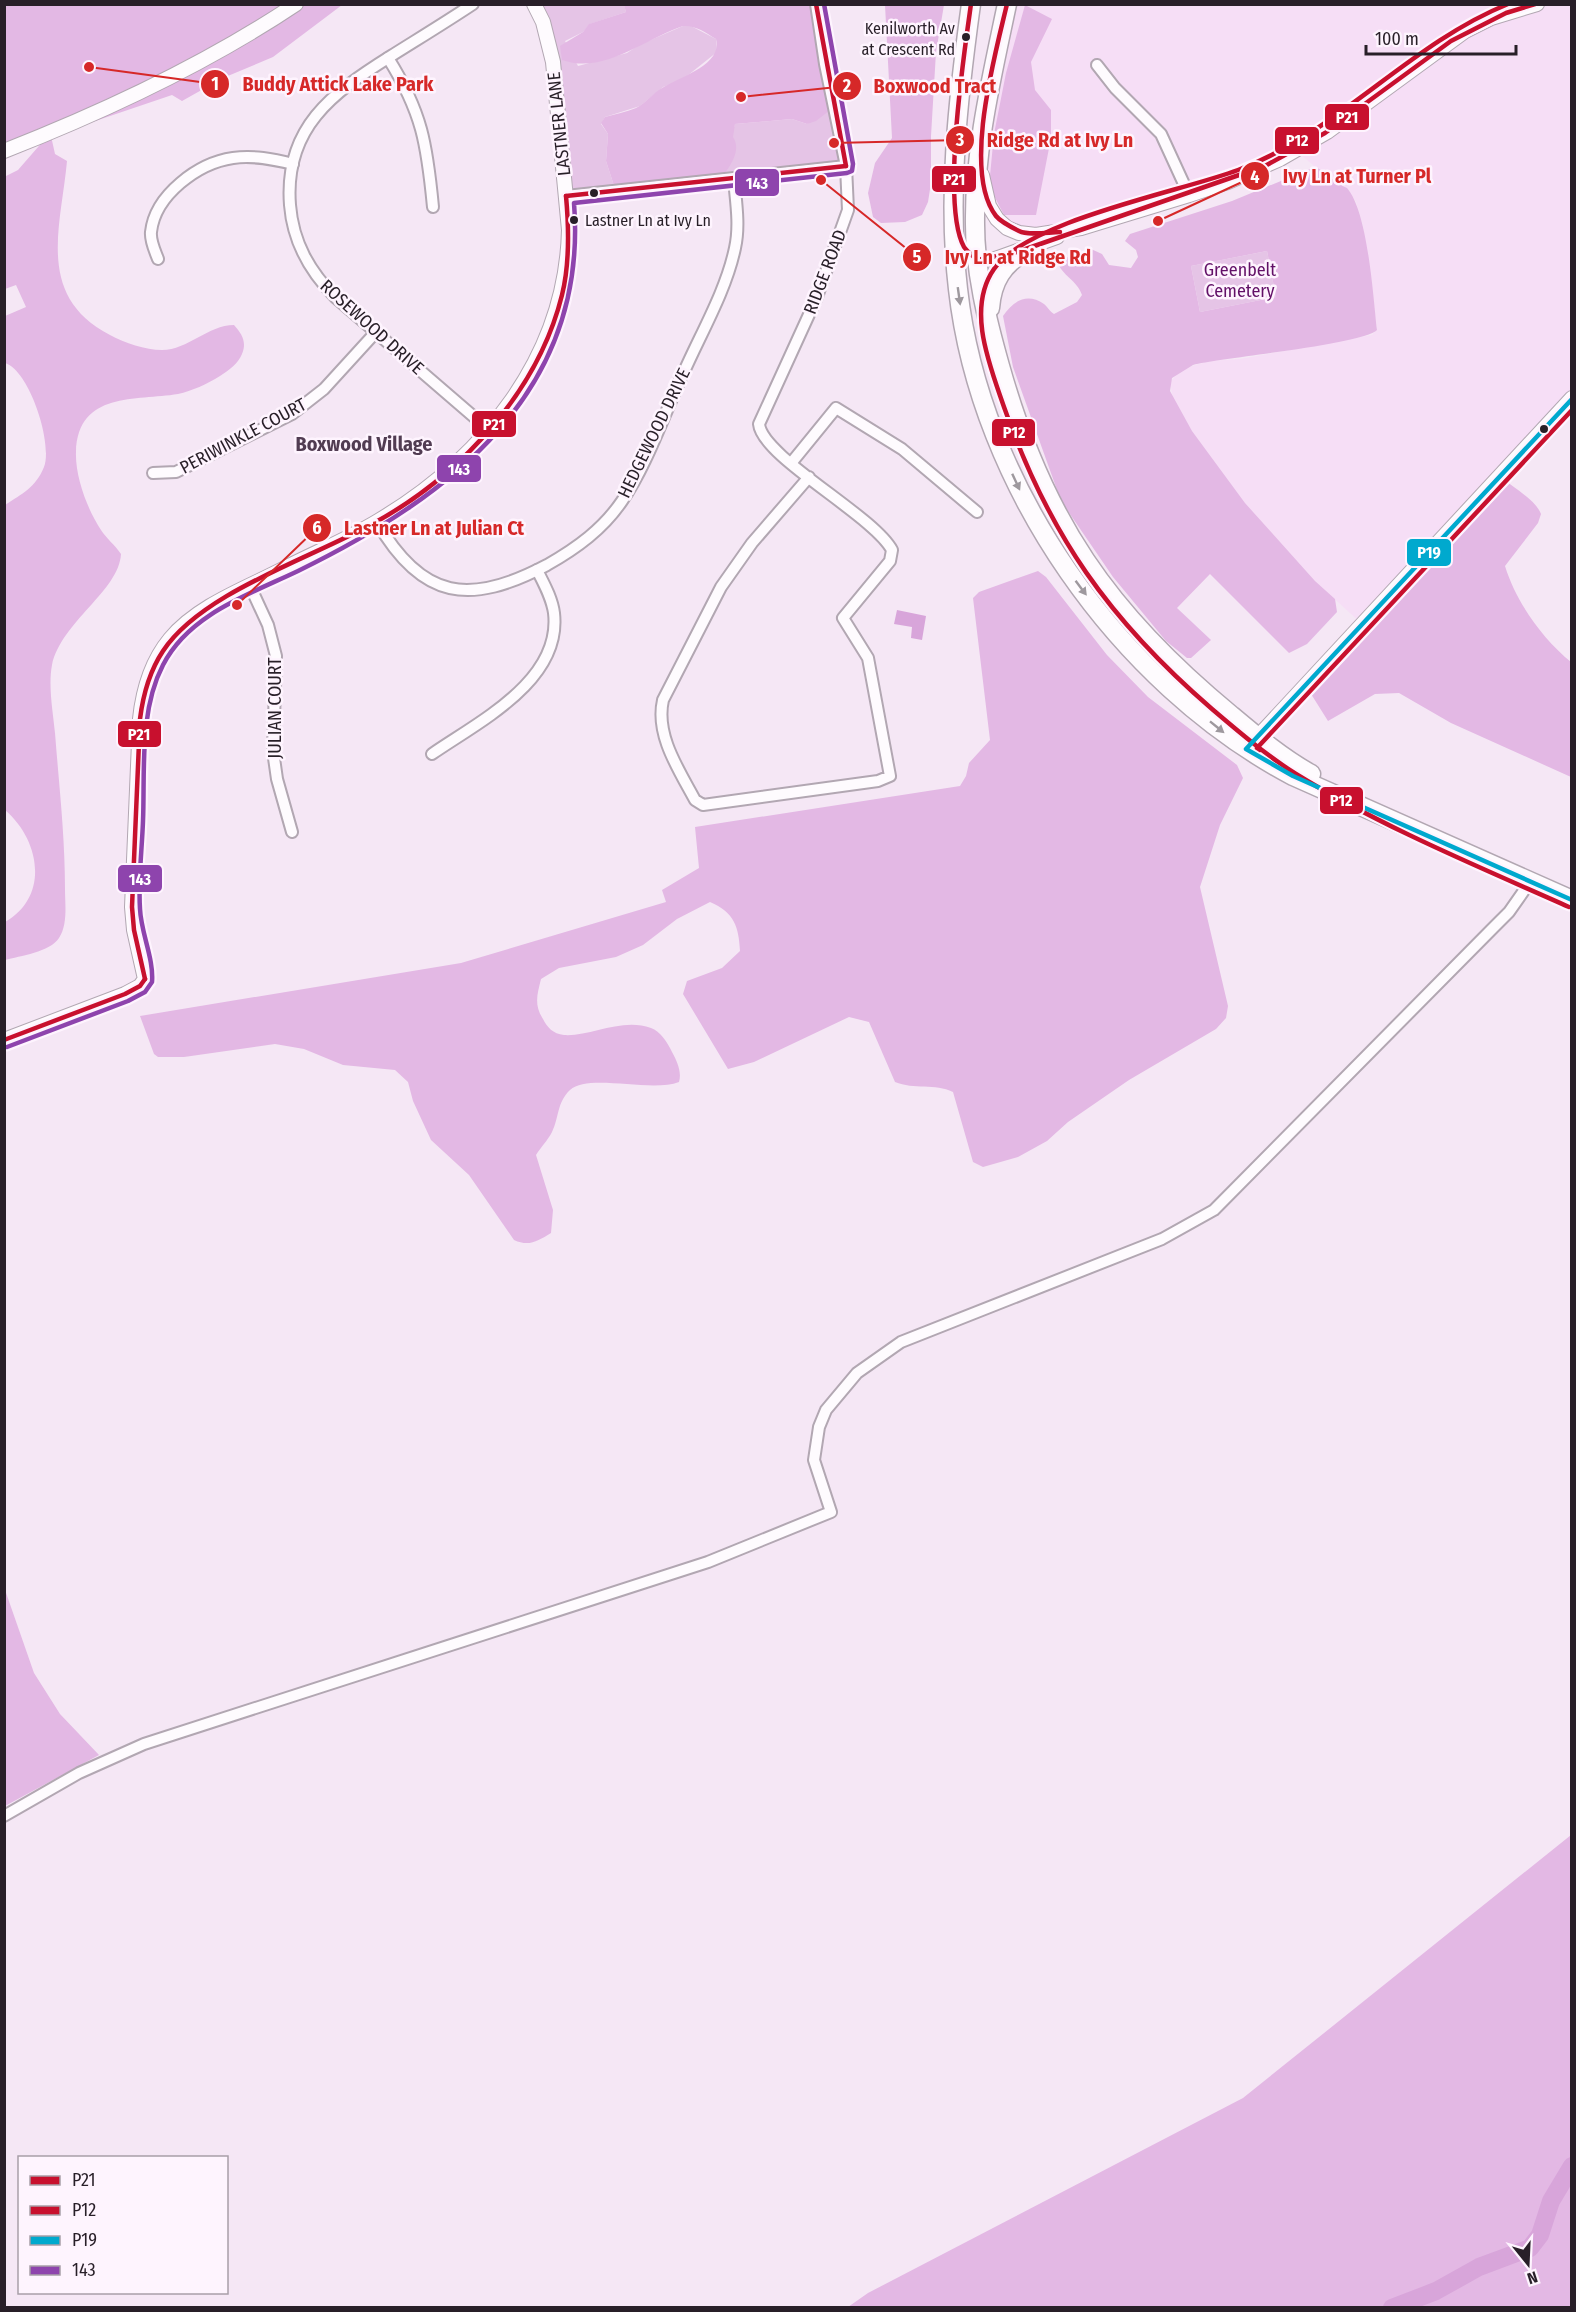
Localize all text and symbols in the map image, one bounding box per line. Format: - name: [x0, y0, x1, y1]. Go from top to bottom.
- scale bar: [1366, 18, 1516, 56]
- place label: Kenilworth Av at Crescent Rd: [861, 19, 955, 59]
- text: 100 m: [1375, 28, 1419, 50]
- marker: Kenilworth Av at Crescent Rd: [960, 31, 972, 43]
- callout: Buddy Attick Lake Park: [200, 65, 445, 103]
- callout: Boxwood Tract: [832, 67, 1008, 105]
- street label: LASTNER LANE: [543, 71, 575, 177]
- text: Buddy Attick Lake Park: [243, 72, 434, 96]
- text: 1: [211, 73, 219, 95]
- text: Boxwood Tract: [874, 74, 997, 98]
- text: 2: [842, 75, 851, 97]
- line badge: P21: [1324, 103, 1370, 131]
- text: P21: [1336, 108, 1358, 127]
- callout: Ridge Rd at Ivy Ln: [945, 121, 1146, 159]
- line badge: P12: [1274, 126, 1320, 155]
- text: Ridge Rd at Ivy Ln: [987, 128, 1133, 152]
- text: 3: [955, 129, 965, 151]
- text: P12: [1286, 131, 1309, 150]
- callout: Ivy Ln at Turner Pl: [1240, 157, 1443, 195]
- text: Ivy Ln at Turner Pl: [1283, 164, 1432, 188]
- line badge: P21: [931, 165, 977, 193]
- text: 4: [1250, 166, 1260, 188]
- line badge: 143: [734, 168, 780, 197]
- text: P21: [943, 170, 965, 189]
- text: 143: [746, 174, 769, 193]
- unlabelled marker: [588, 187, 600, 199]
- place label: Lastner Ln at Ivy Ln: [585, 211, 711, 230]
- marker: Lastner Ln at Ivy Ln: [568, 214, 580, 226]
- street label: RIDGE ROAD: [799, 227, 851, 317]
- callout: Ivy Ln at Ridge Rd: [902, 238, 1103, 276]
- text: Ivy Ln at Ridge Rd: [945, 245, 1091, 269]
- text: 5: [913, 246, 922, 268]
- park label: Greenbelt Cemetery: [1204, 259, 1276, 302]
- street label: ROSEWOOD DRIVE: [316, 275, 428, 379]
- one-way arrow: [954, 287, 964, 306]
- street label: HEDGEWOOD DRIVE: [613, 364, 695, 502]
- street label: PERIWINKLE COURT: [176, 393, 311, 479]
- line badge: P21: [471, 410, 517, 438]
- text: P21: [483, 415, 505, 434]
- line badge: P12: [991, 418, 1036, 447]
- text: P12: [1003, 423, 1026, 442]
- unlabelled marker: [1538, 423, 1550, 435]
- district label: Boxwood Village: [295, 432, 433, 456]
- line badge: 143: [436, 454, 482, 483]
- text: 143: [448, 460, 471, 479]
- one-way arrow: [1011, 474, 1020, 491]
- callout: Lastner Ln at Julian Ct: [302, 509, 536, 547]
- text: Lastner Ln at Julian Ct: [344, 516, 525, 540]
- text: 6: [312, 517, 322, 539]
- line badge: P19: [1406, 538, 1452, 567]
- text: P19: [1417, 543, 1441, 562]
- one-way arrow: [1075, 580, 1087, 596]
- street label: JULIAN COURT: [264, 657, 286, 759]
- line badge: P21: [117, 720, 162, 748]
- one-way arrow: [1210, 720, 1225, 732]
- text: P21: [128, 725, 150, 744]
- line badge: P12: [1319, 786, 1364, 815]
- text: P12: [1330, 791, 1353, 810]
- line badge: 143: [117, 864, 163, 893]
- text: 143: [129, 870, 152, 889]
- legend: [18, 2156, 228, 2294]
- text: P21: [72, 2169, 96, 2191]
- text: P12: [72, 2199, 96, 2221]
- text: P19: [72, 2229, 97, 2251]
- north arrow: [1498, 2234, 1558, 2294]
- text: 143: [72, 2259, 96, 2281]
- text: N: [1525, 2267, 1540, 2288]

